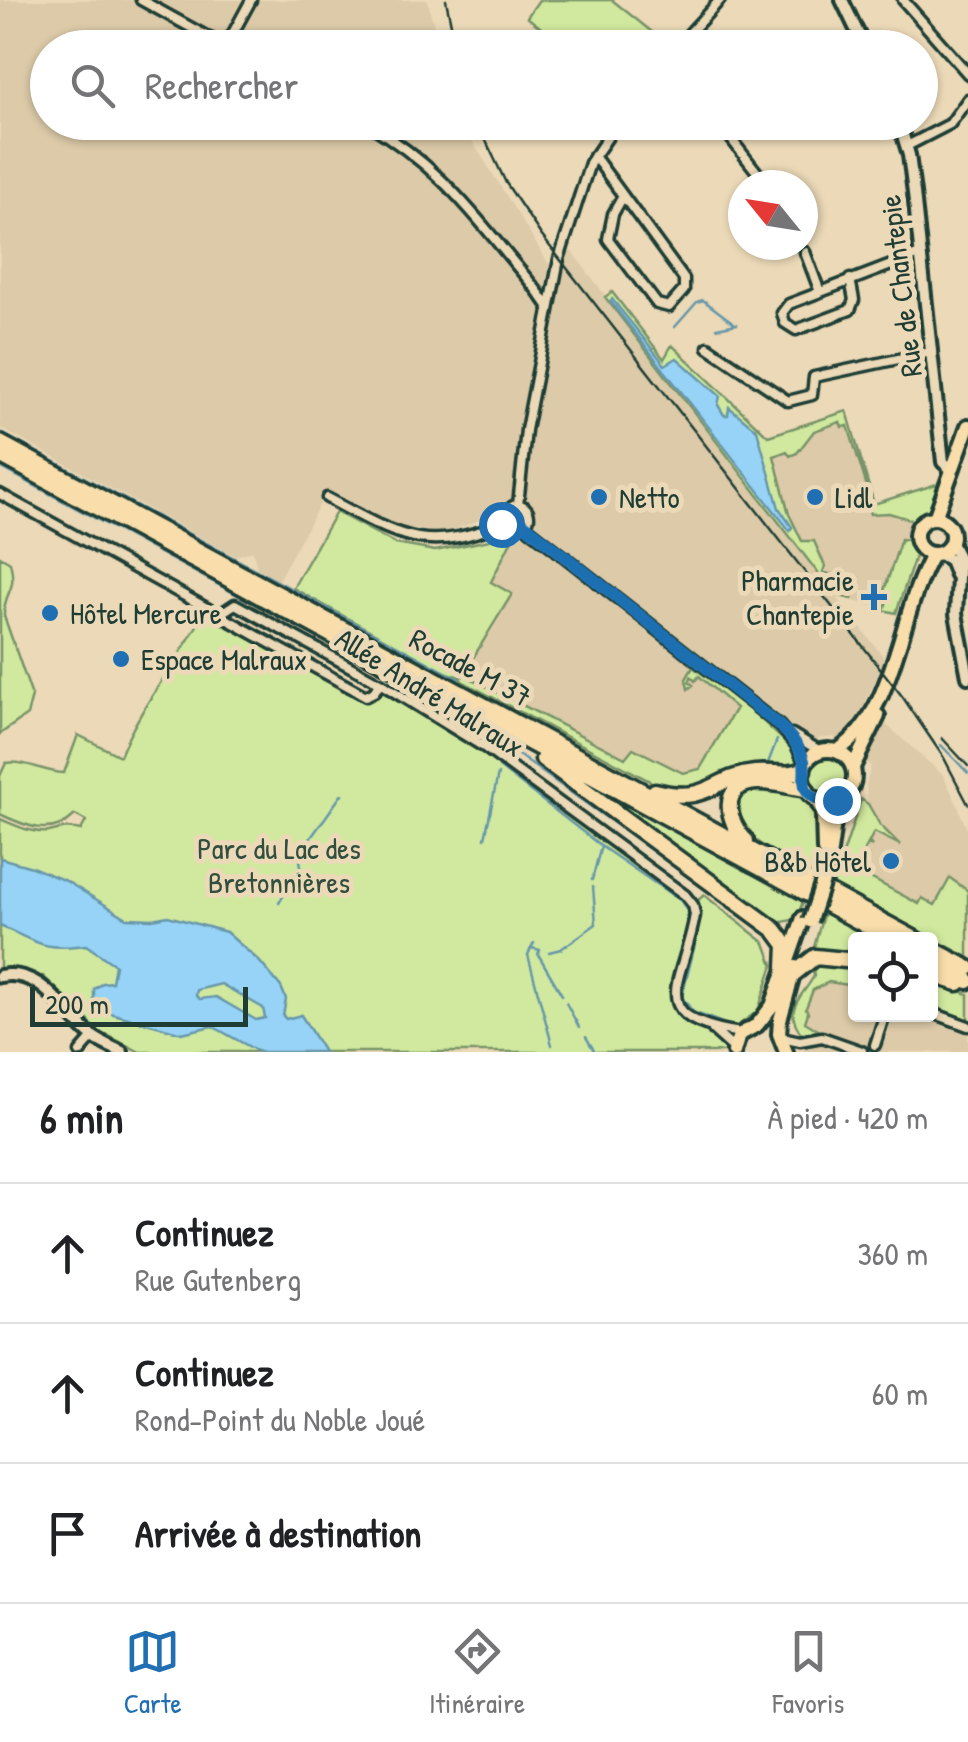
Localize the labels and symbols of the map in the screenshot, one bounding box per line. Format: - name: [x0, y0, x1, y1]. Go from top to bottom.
- north arrow: [728, 170, 818, 260]
- street label: Rue de Chantepie: [869, 193, 931, 379]
- place label: Netto: [619, 477, 680, 517]
- place label: Lidl: [835, 477, 873, 517]
- marker: Netto: [588, 486, 610, 508]
- marker: Lidl: [804, 486, 826, 508]
- route start: [479, 502, 525, 548]
- place label: Pharmacie Chantepie: [741, 560, 854, 634]
- marker: Pharmacie Chantepie: [863, 586, 885, 608]
- place label: Hôtel Mercure: [70, 593, 222, 633]
- marker: Hôtel Mercure: [39, 602, 61, 624]
- street label: Allée André Malraux: [328, 618, 532, 766]
- street label: Rocade M 37: [403, 618, 539, 716]
- place label: Espace Malraux: [141, 639, 307, 679]
- marker: Espace Malraux: [110, 648, 132, 670]
- route end: [815, 778, 861, 824]
- park label: Parc du Lac des Bretonnières: [197, 828, 361, 902]
- place label: B&b Hôtel: [764, 841, 871, 881]
- marker: B&b Hôtel: [880, 850, 902, 872]
- scale bar: [30, 982, 248, 1026]

